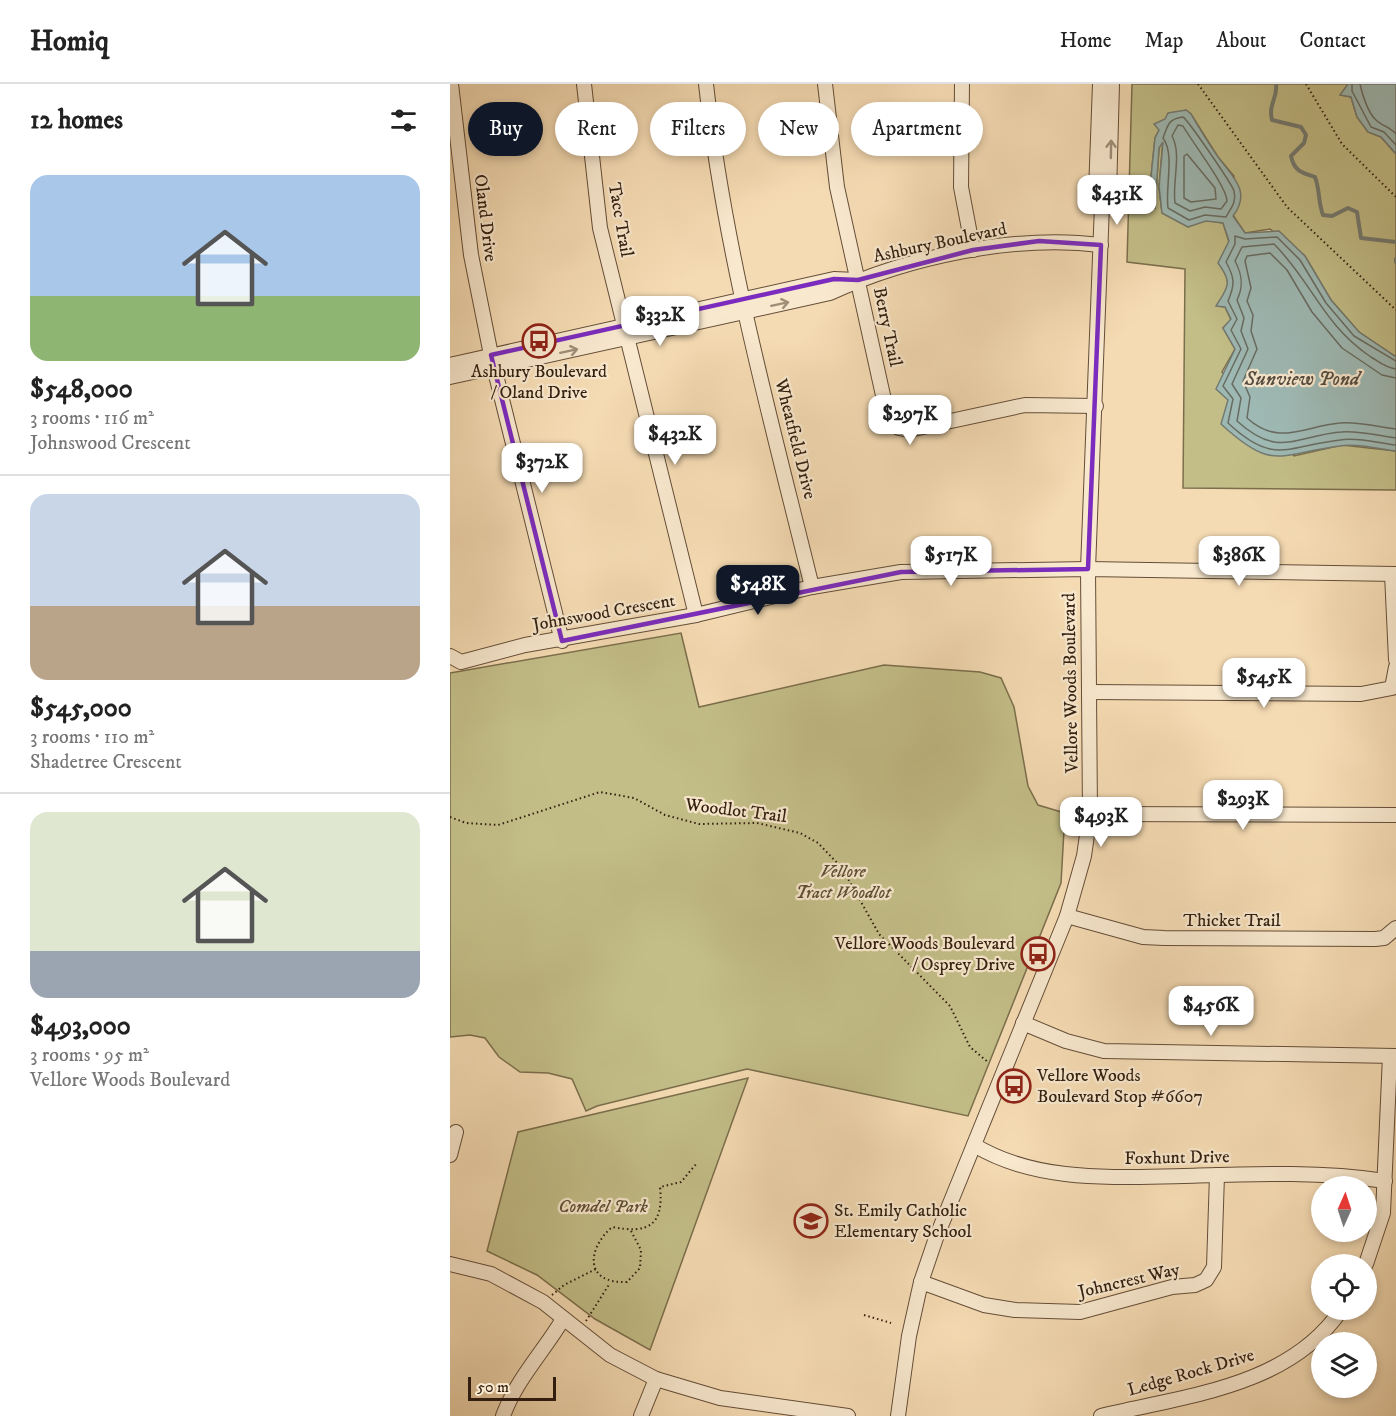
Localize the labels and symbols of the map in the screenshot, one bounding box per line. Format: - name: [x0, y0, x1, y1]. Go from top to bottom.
- one-way arrow: [1105, 139, 1116, 159]
- street label: Oland Drive: [469, 173, 501, 263]
- pin: $431K: [1075, 175, 1159, 226]
- street label: Tacc Trail: [603, 181, 637, 260]
- street label: Ashbury Boulevard: [871, 218, 1009, 268]
- street label: Berry Trail: [868, 285, 906, 369]
- pin: $332K: [618, 296, 702, 347]
- one-way arrow: [770, 298, 789, 310]
- bus stop icon: Ashbury Boulevard / Oland Drive: [521, 323, 557, 359]
- one-way arrow: [558, 345, 578, 356]
- place label: Ashbury Boulevard / Oland Drive: [471, 361, 607, 404]
- water label: Sunview Pond: [1244, 367, 1363, 392]
- street label: Wheatfield Drive: [769, 376, 821, 501]
- pin: $297K: [868, 395, 952, 446]
- pin: $432K: [633, 415, 717, 466]
- pin: $372K: [500, 443, 584, 494]
- pin: $517K: [909, 536, 993, 587]
- pin: $386K: [1197, 536, 1281, 587]
- pin: $548K: [716, 565, 800, 616]
- street label: Johnswood Crescent: [529, 590, 677, 637]
- street label: Vellore Woods Boulevard: [1058, 593, 1084, 774]
- pin: $545K: [1222, 658, 1306, 709]
- pin: $293K: [1201, 780, 1285, 831]
- street label: Woodlot Trail: [683, 794, 789, 828]
- pin: $493K: [1059, 797, 1143, 848]
- park label: Vellore Tract Woodlot: [795, 861, 892, 904]
- street label: Thicket Trail: [1183, 910, 1281, 932]
- place label: Vellore Woods Boulevard / Osprey Drive: [834, 933, 1015, 976]
- bus stop icon: Vellore Woods Boulevard / Osprey Drive: [1020, 936, 1056, 972]
- pin: $456K: [1169, 986, 1253, 1037]
- place label: Vellore Woods Boulevard Stop #6607: [1036, 1065, 1203, 1108]
- bus stop icon: Vellore Woods Boulevard Stop #6607: [996, 1068, 1032, 1104]
- street label: Foxhunt Drive: [1124, 1146, 1230, 1170]
- north arrow: [1311, 1176, 1377, 1242]
- park label: Comdel Park: [558, 1196, 648, 1218]
- place label: St. Emily Catholic Elementary School: [834, 1200, 972, 1243]
- school or university icon: St. Emily Catholic Elementary School: [793, 1203, 829, 1239]
- street label: Johncrest Way: [1074, 1259, 1182, 1304]
- street label: Ledge Rock Drive: [1125, 1344, 1257, 1402]
- scale bar: [468, 1374, 556, 1402]

